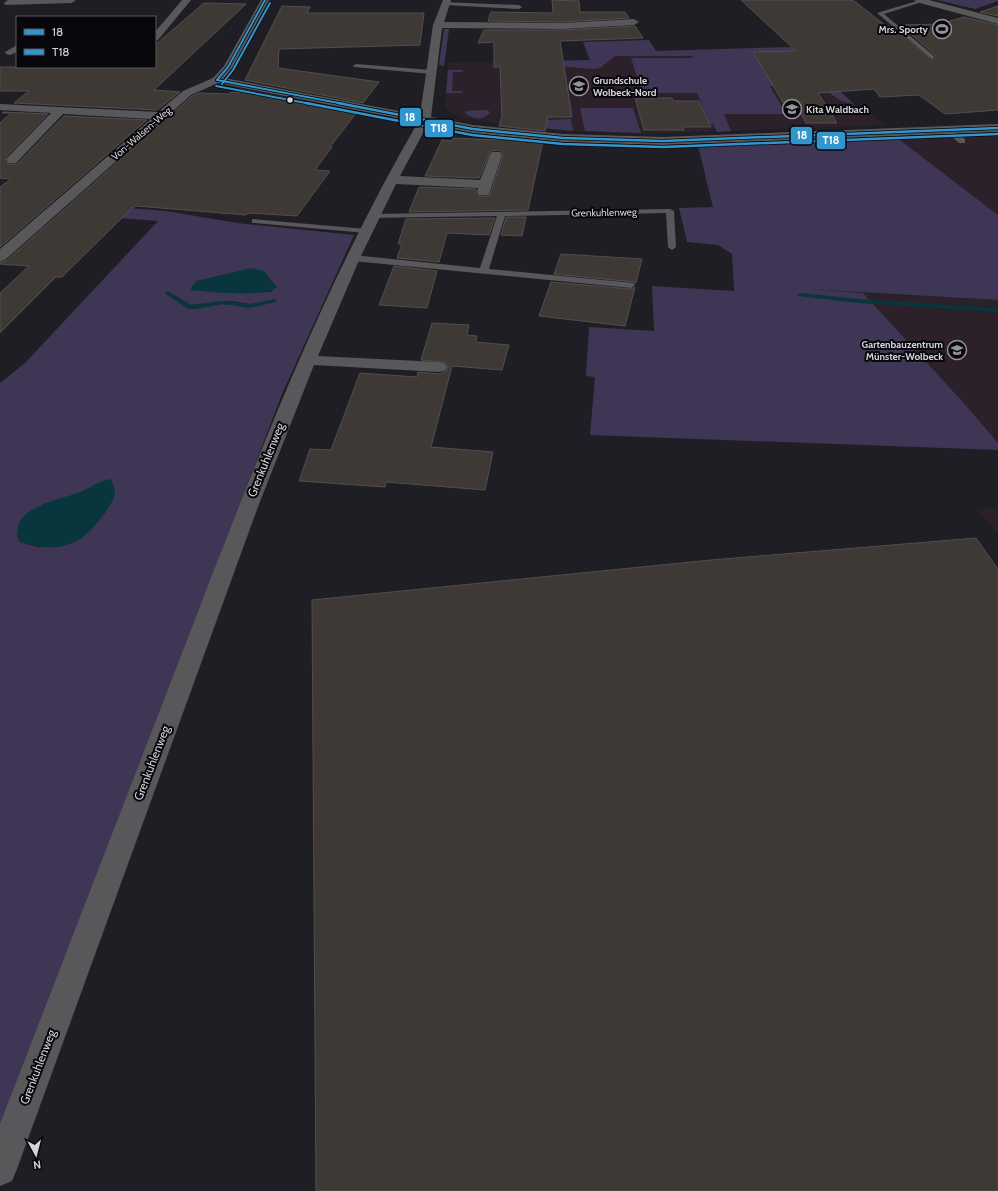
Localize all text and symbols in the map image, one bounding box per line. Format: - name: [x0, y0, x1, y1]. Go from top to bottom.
- legend: [16, 16, 156, 68]
- sports icon: Mrs. Sporty: [931, 18, 953, 40]
- place label: Mrs. Sporty: [878, 23, 929, 36]
- text: 18: [52, 24, 63, 39]
- text: T18: [52, 44, 70, 59]
- place label: Grundschule Wolbeck-Nord: [593, 74, 657, 99]
- school or university icon: Grundschule Wolbeck-Nord: [568, 75, 590, 97]
- unlabelled marker: [285, 95, 295, 105]
- school or university icon: Kita Waldbach: [781, 98, 803, 120]
- street label: Von-Walsen-Weg: [109, 103, 175, 163]
- place label: Kita Waldbach: [806, 103, 869, 116]
- line badge: 18: [399, 107, 422, 127]
- text: 18: [405, 110, 416, 124]
- line badge: T18: [424, 119, 454, 138]
- text: T18: [431, 121, 448, 135]
- line badge: 18: [790, 126, 813, 145]
- text: 18: [797, 128, 808, 142]
- line badge: T18: [816, 131, 846, 150]
- text: T18: [823, 133, 840, 147]
- street label: Grenkuhlenweg: [571, 205, 638, 220]
- place label: Gartenbauzentrum Münster-Wolbeck: [862, 338, 943, 363]
- school or university icon: Gartenbauzentrum Münster-Wolbeck: [946, 339, 968, 361]
- street label: Grenkuhlenweg: [244, 419, 288, 499]
- street label: Grenkuhlenweg: [130, 722, 173, 802]
- street label: Grenkuhlenweg: [16, 1026, 59, 1106]
- north arrow: [16, 1135, 56, 1175]
- text: N: [33, 1158, 42, 1172]

